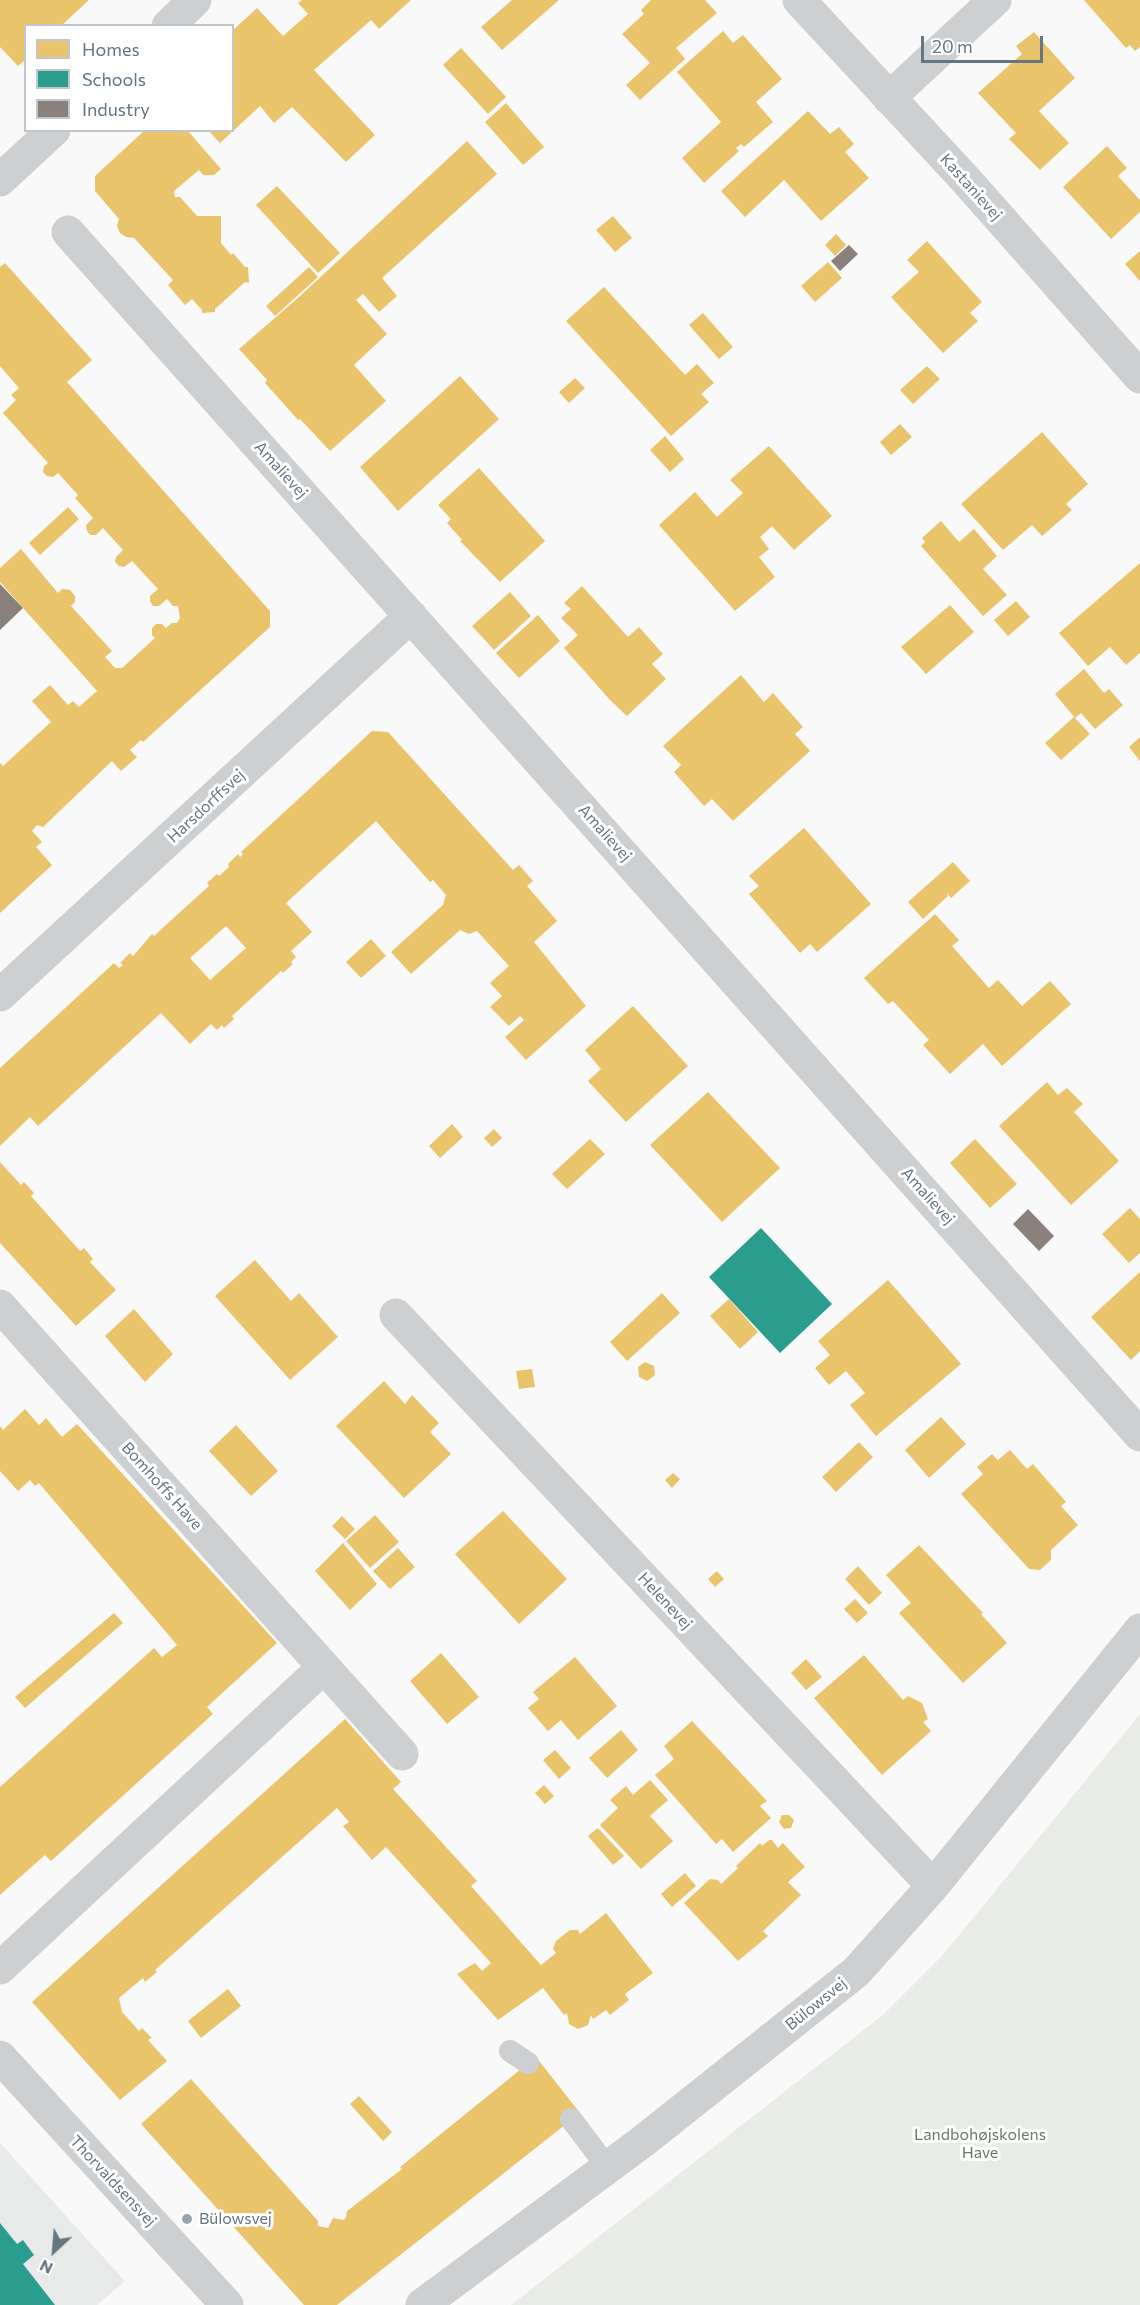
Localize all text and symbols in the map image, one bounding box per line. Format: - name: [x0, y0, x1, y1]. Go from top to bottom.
- legend: [24, 24, 234, 132]
- scale bar: [924, 24, 1046, 62]
- text: 20 m: [932, 35, 973, 57]
- text: Homes: [82, 38, 140, 60]
- text: Schools: [82, 68, 146, 90]
- text: Industry: [82, 98, 150, 120]
- street label: Kastanievej: [936, 150, 1006, 224]
- street label: Amalievej: [250, 437, 312, 503]
- street label: Harsdorffsvej: [163, 765, 249, 847]
- street label: Amalievej: [574, 800, 636, 866]
- street label: Amalievej: [897, 1163, 959, 1229]
- street label: Bomhoffs Have: [118, 1438, 206, 1534]
- street label: Helenevej: [634, 1569, 696, 1633]
- street label: Bülowsvej: [782, 1974, 850, 2034]
- park label: Landbohøjskolens Have: [914, 2125, 1046, 2163]
- street label: Thorvaldsensvej: [66, 2131, 160, 2231]
- place label: Bülowsvej: [199, 2209, 272, 2229]
- marker: Bülowsvej: [180, 2212, 194, 2226]
- north arrow: [24, 2221, 84, 2281]
- text: N: [36, 2256, 55, 2279]

